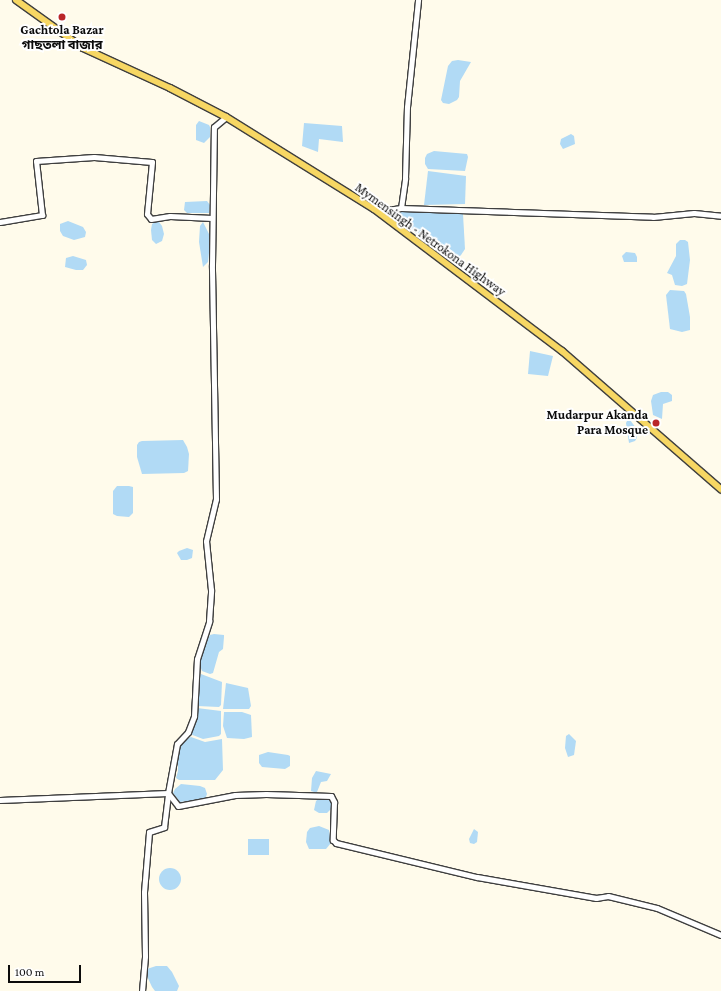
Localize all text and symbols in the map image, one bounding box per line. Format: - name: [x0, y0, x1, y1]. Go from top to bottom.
- marker: Gachtola Bazar গাছতলা বাজার: [57, 12, 67, 22]
- place label: Gachtola Bazar গাছতলা বাজার: [20, 23, 104, 54]
- street label: Mymensingh - Netrokona Highway: [352, 180, 508, 300]
- place label: Mudarpur Akanda Para Mosque: [546, 408, 648, 439]
- marker: Mudarpur Akanda Para Mosque: [651, 418, 661, 428]
- scale bar: [10, 957, 83, 983]
- text: 100 m: [15, 965, 44, 979]

